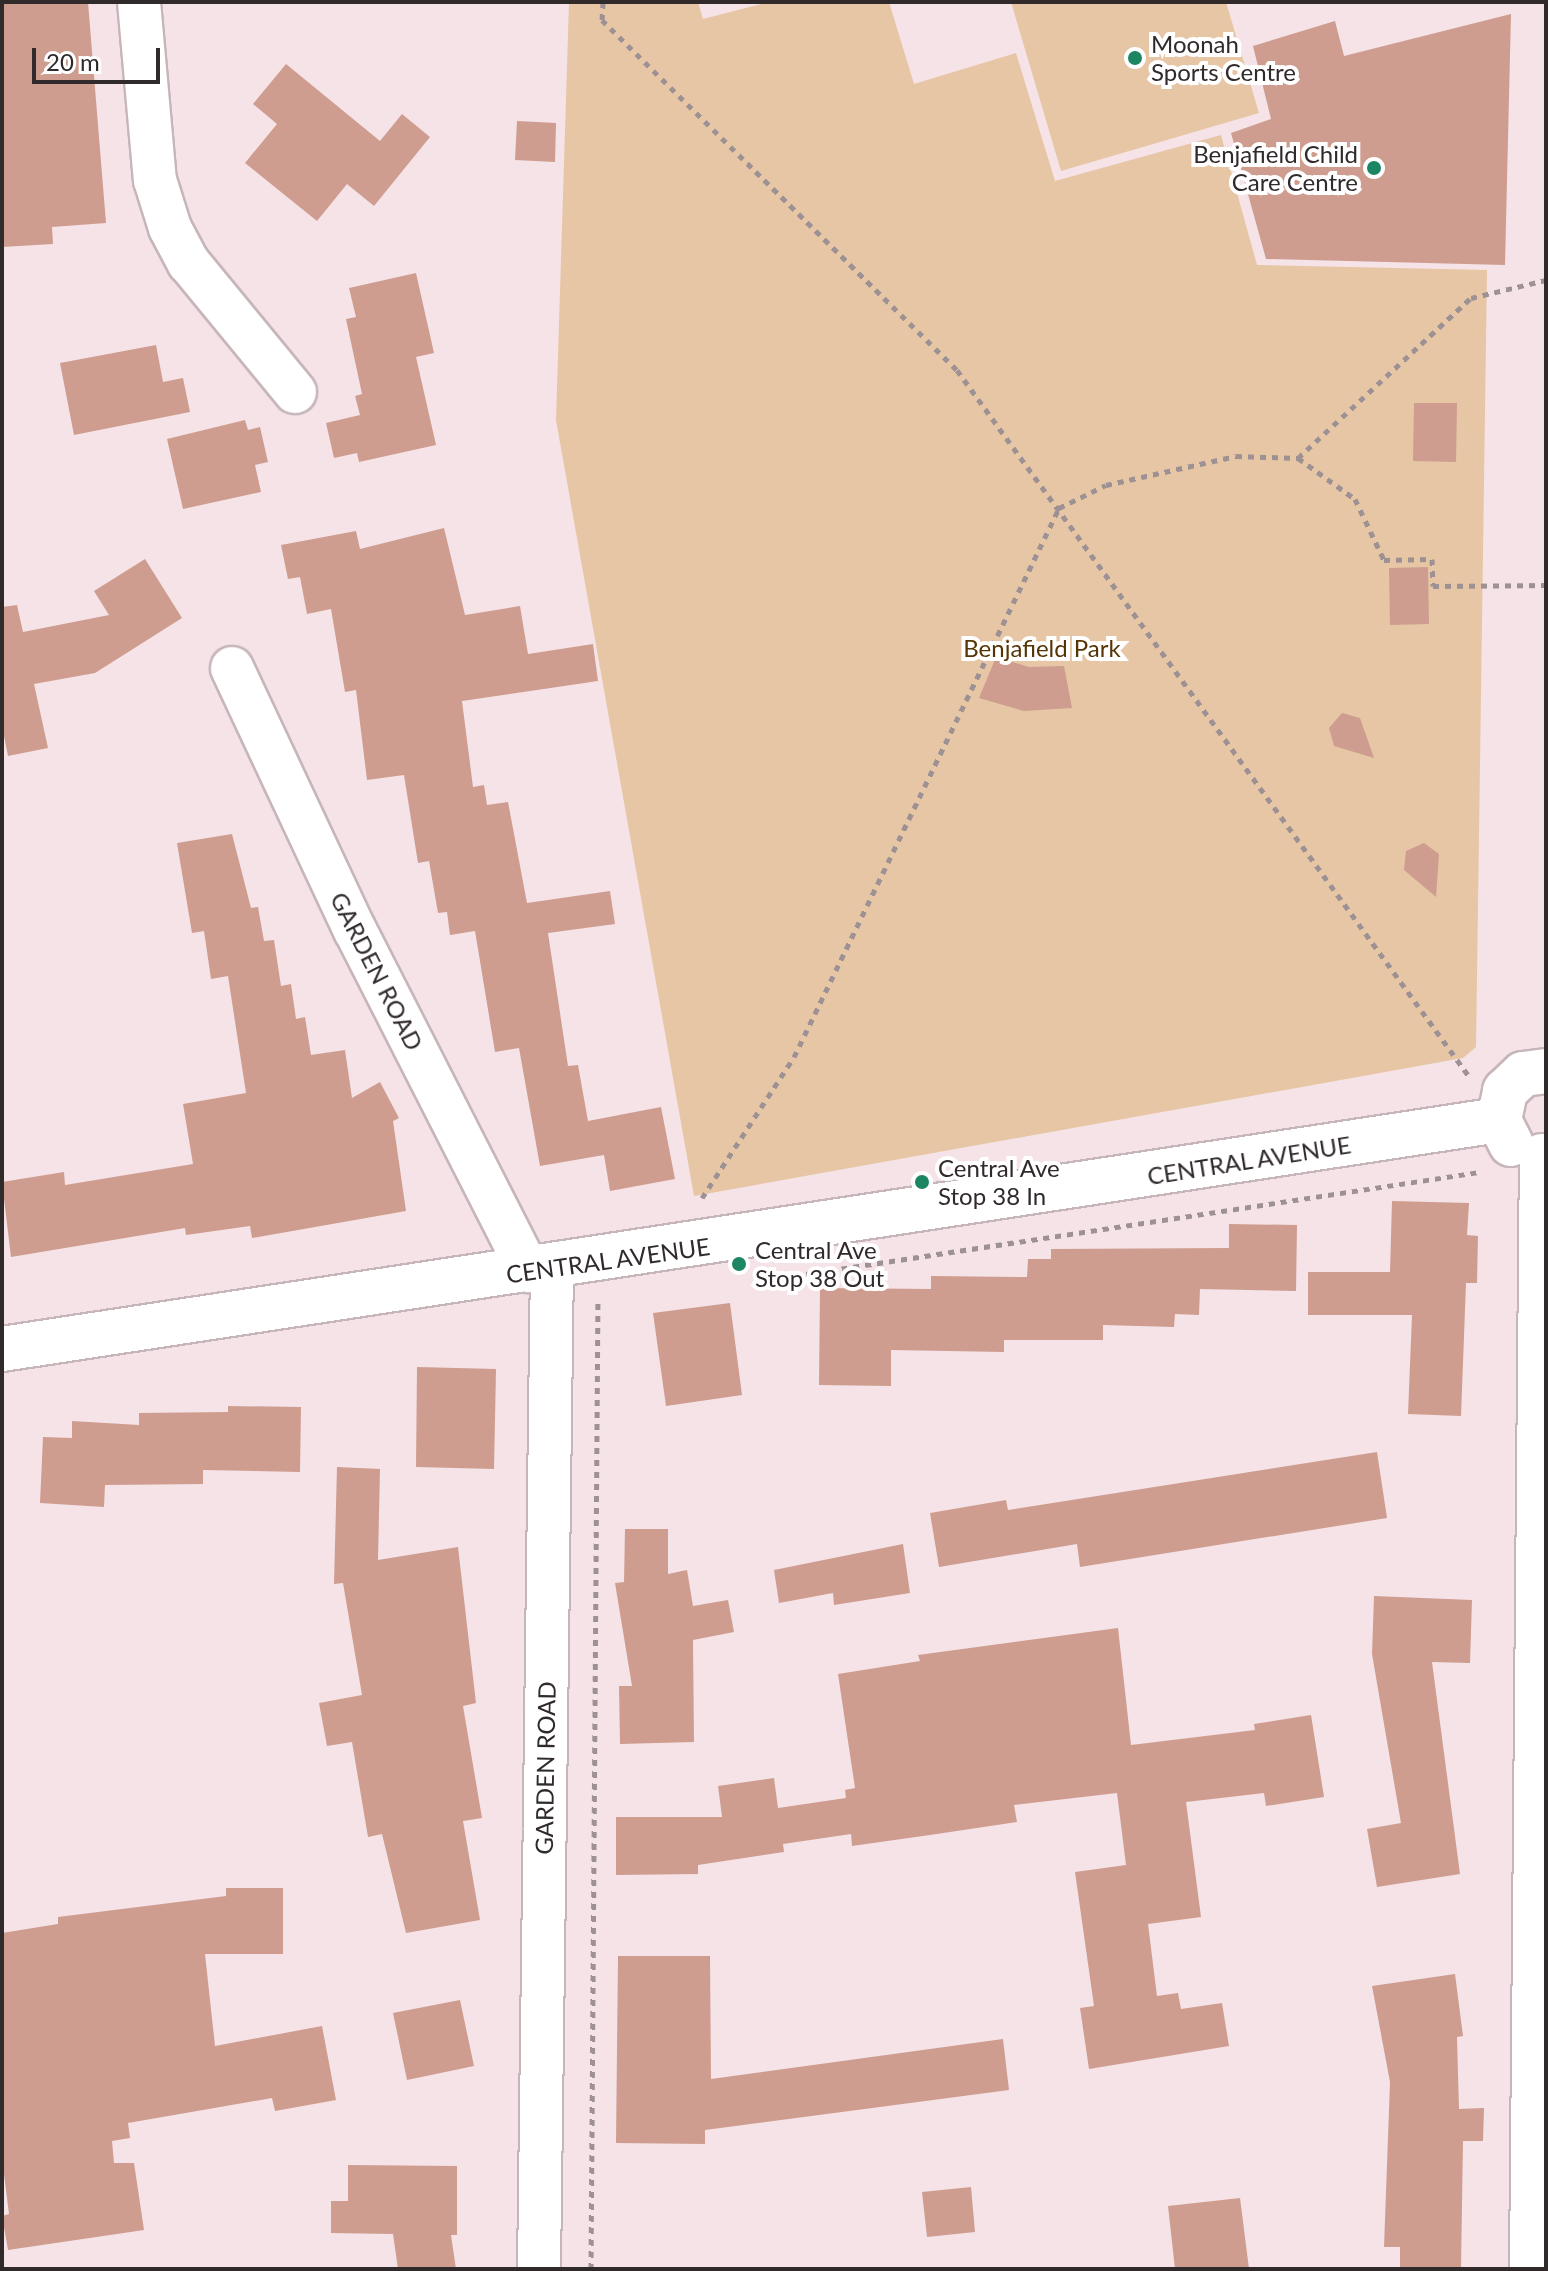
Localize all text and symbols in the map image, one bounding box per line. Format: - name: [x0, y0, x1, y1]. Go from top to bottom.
- place label: Moonah Sports Centre: [1151, 30, 1296, 86]
- scale bar: [36, 32, 164, 82]
- text: 20 m: [46, 47, 100, 76]
- marker: Moonah Sports Centre: [1126, 49, 1144, 67]
- place label: Benjafield Child Care Centre: [1193, 140, 1358, 196]
- marker: Benjafield Child Care Centre: [1365, 159, 1383, 177]
- park label: Benjafield Park: [963, 634, 1121, 662]
- street label: GARDEN ROAD: [325, 887, 429, 1055]
- street label: CENTRAL AVENUE: [1145, 1130, 1353, 1190]
- place label: Central Ave Stop 38 In: [938, 1154, 1061, 1210]
- marker: Central Ave Stop 38 In: [913, 1173, 931, 1191]
- street label: CENTRAL AVENUE: [503, 1231, 713, 1289]
- place label: Central Ave Stop 38 Out: [755, 1236, 884, 1292]
- marker: Central Ave Stop 38 Out: [730, 1255, 748, 1273]
- street label: GARDEN ROAD: [529, 1681, 561, 1855]

